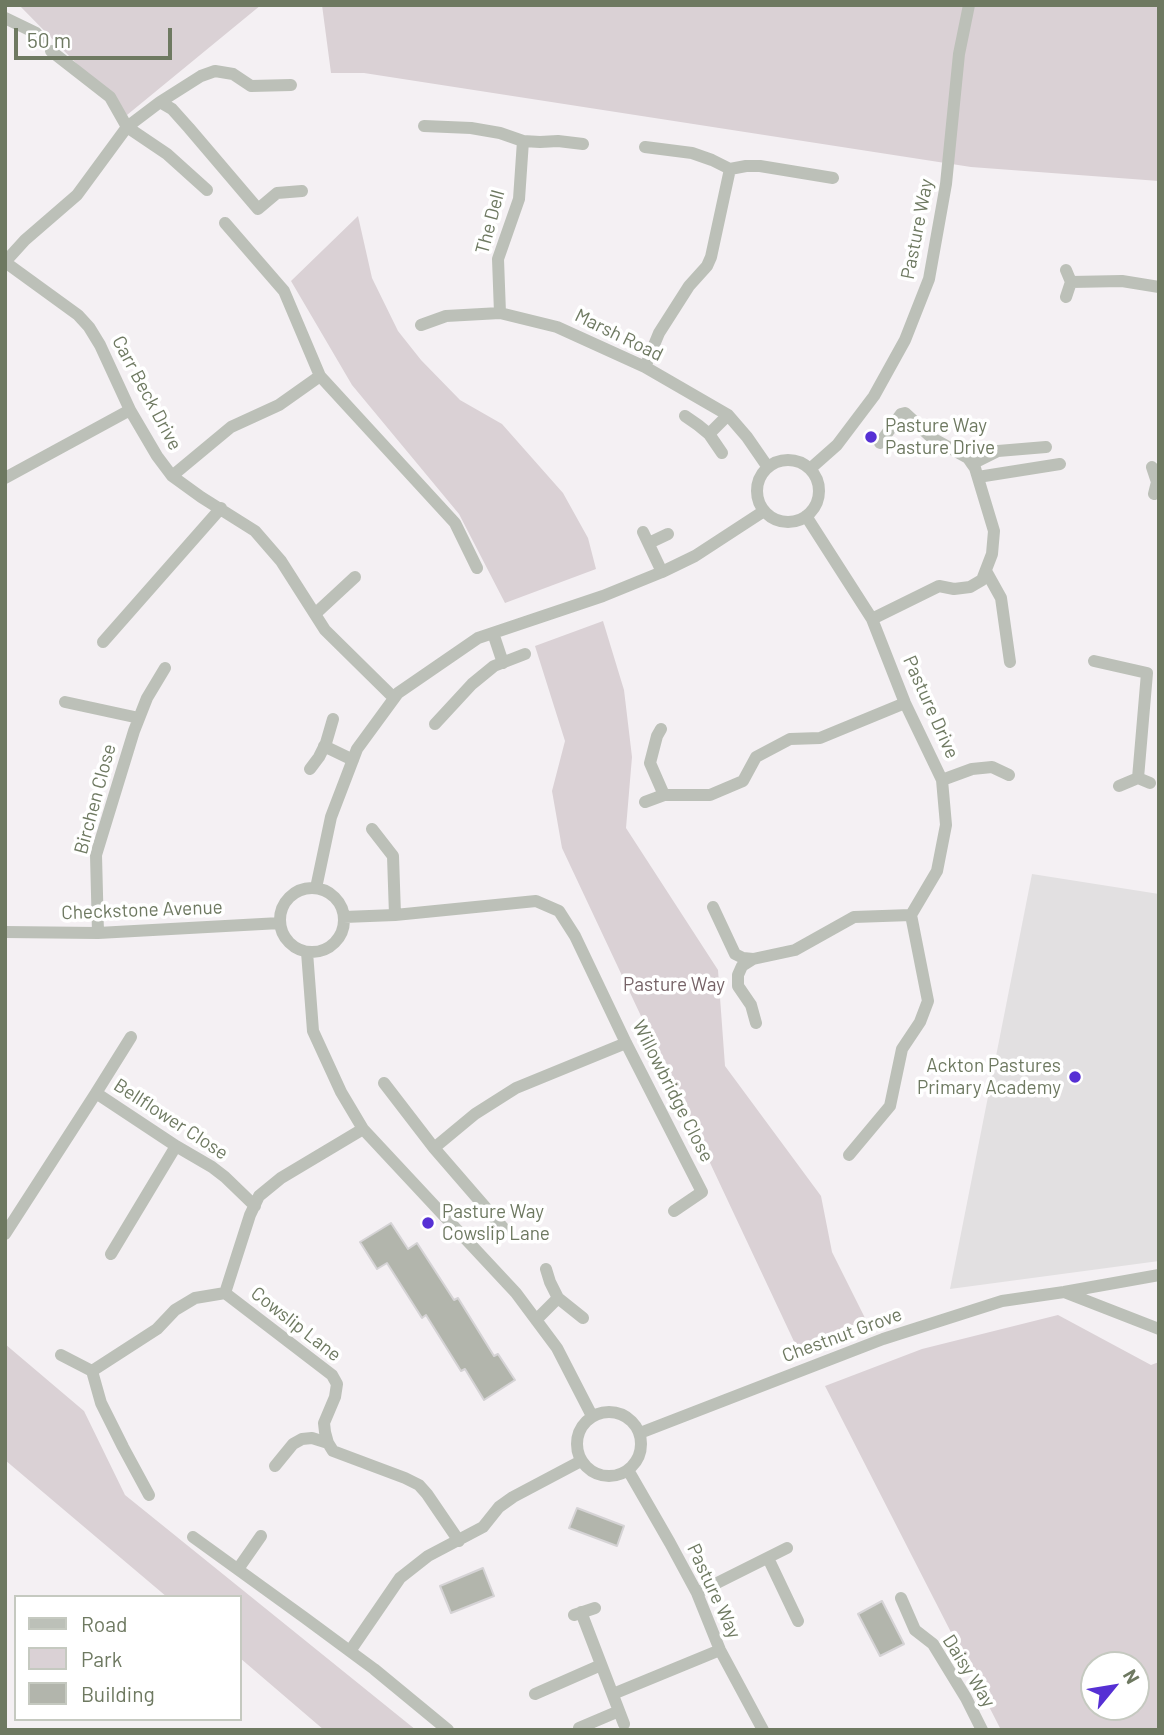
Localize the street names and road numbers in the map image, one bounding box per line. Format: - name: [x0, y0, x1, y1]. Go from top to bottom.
- street label: Pasture Way: [896, 177, 938, 281]
- street label: The Dell: [471, 187, 509, 257]
- street label: Marsh Road: [571, 304, 667, 366]
- street label: Carr Beck Drive: [107, 332, 187, 454]
- street label: Pasture Drive: [898, 652, 964, 762]
- street label: Birchen Close: [69, 741, 121, 857]
- street label: Checkstone Avenue: [61, 896, 223, 924]
- street label: Willowbridge Close: [627, 1016, 719, 1166]
- street label: Bellflower Close: [110, 1074, 232, 1164]
- street label: Cowslip Lane: [246, 1282, 346, 1366]
- street label: Chestnut Grove: [779, 1303, 905, 1367]
- street label: Pasture Way: [682, 1540, 746, 1642]
- street label: Daisy Way: [938, 1630, 1000, 1712]

